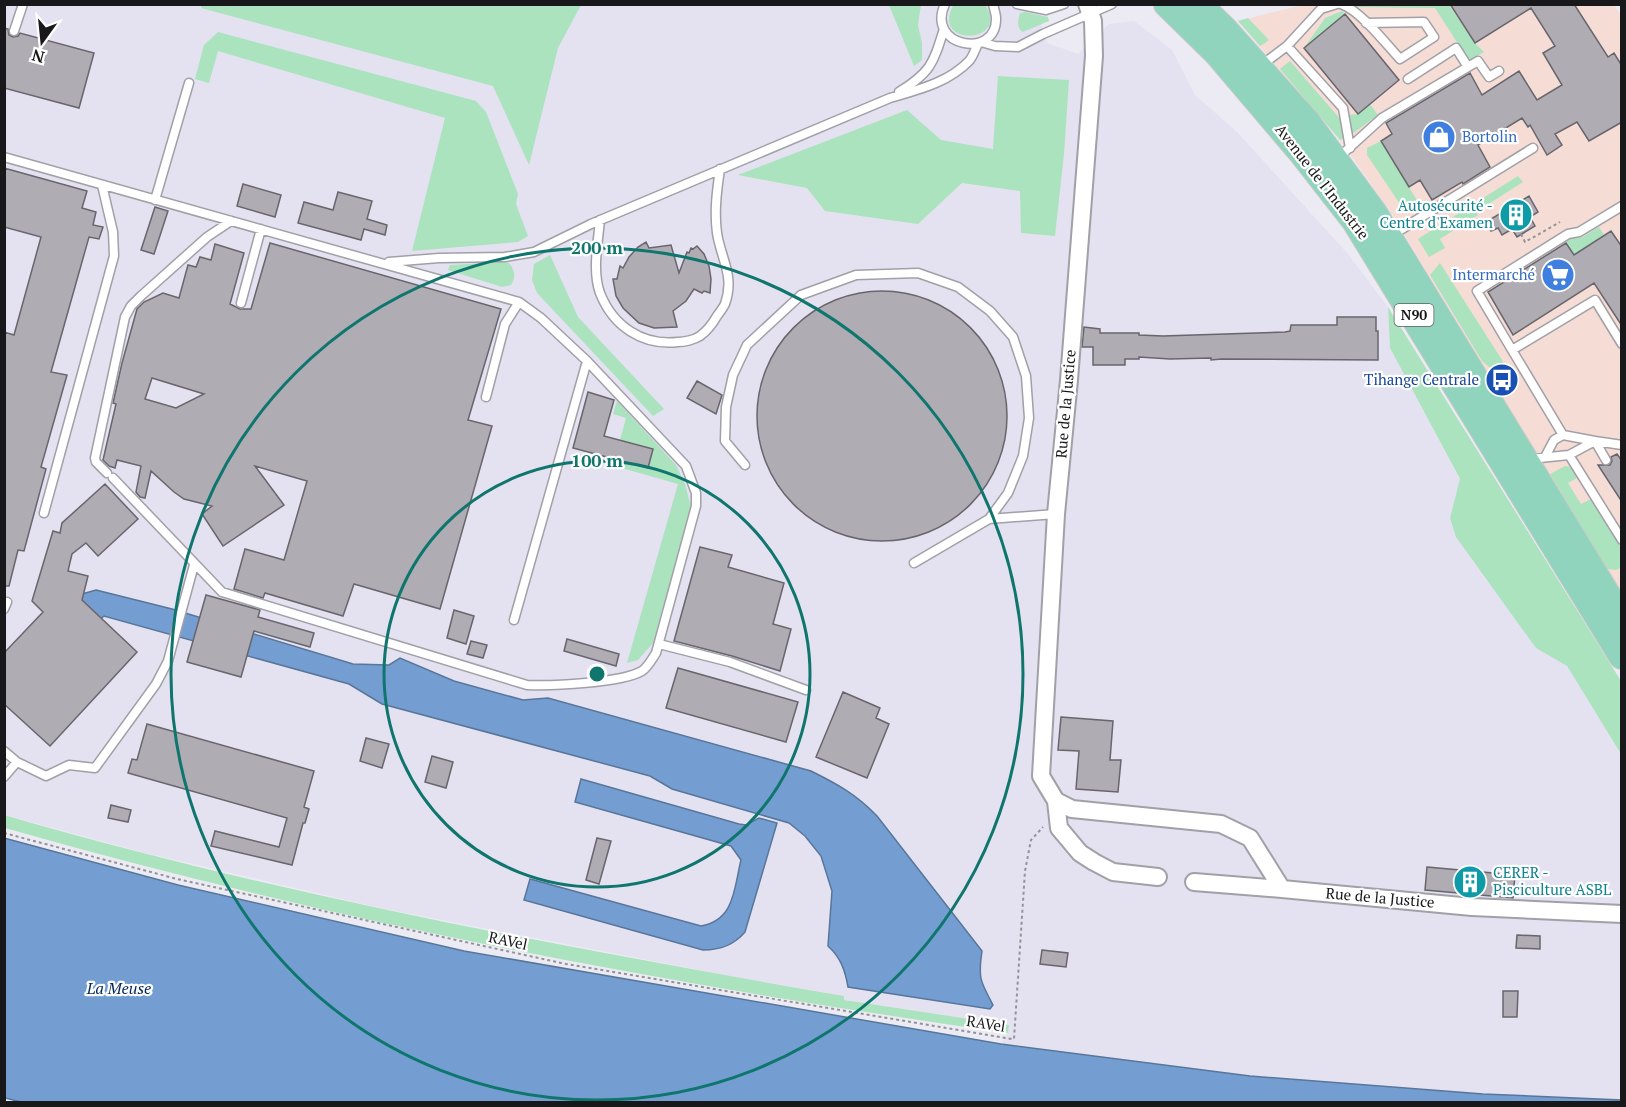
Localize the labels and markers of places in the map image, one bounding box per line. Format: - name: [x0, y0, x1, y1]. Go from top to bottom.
- shop icon: Bortolin: [1421, 119, 1457, 155]
- place label: Bortolin: [1462, 126, 1517, 146]
- place label: Autosécurité - Centre d'Examen: [1380, 195, 1493, 232]
- building icon: Autosécurité - Centre d'Examen: [1498, 197, 1534, 233]
- supermarket icon: Intermarché: [1540, 257, 1576, 293]
- place label: Intermarché: [1452, 264, 1535, 284]
- bus stop icon: Tihange Centrale: [1484, 362, 1520, 398]
- place label: Tihange Centrale: [1364, 369, 1479, 389]
- centre of rings: [587, 664, 607, 684]
- place label: CERER - Pisciculture ASBL: [1493, 862, 1611, 899]
- building icon: CERER - Pisciculture ASBL: [1452, 864, 1488, 900]

